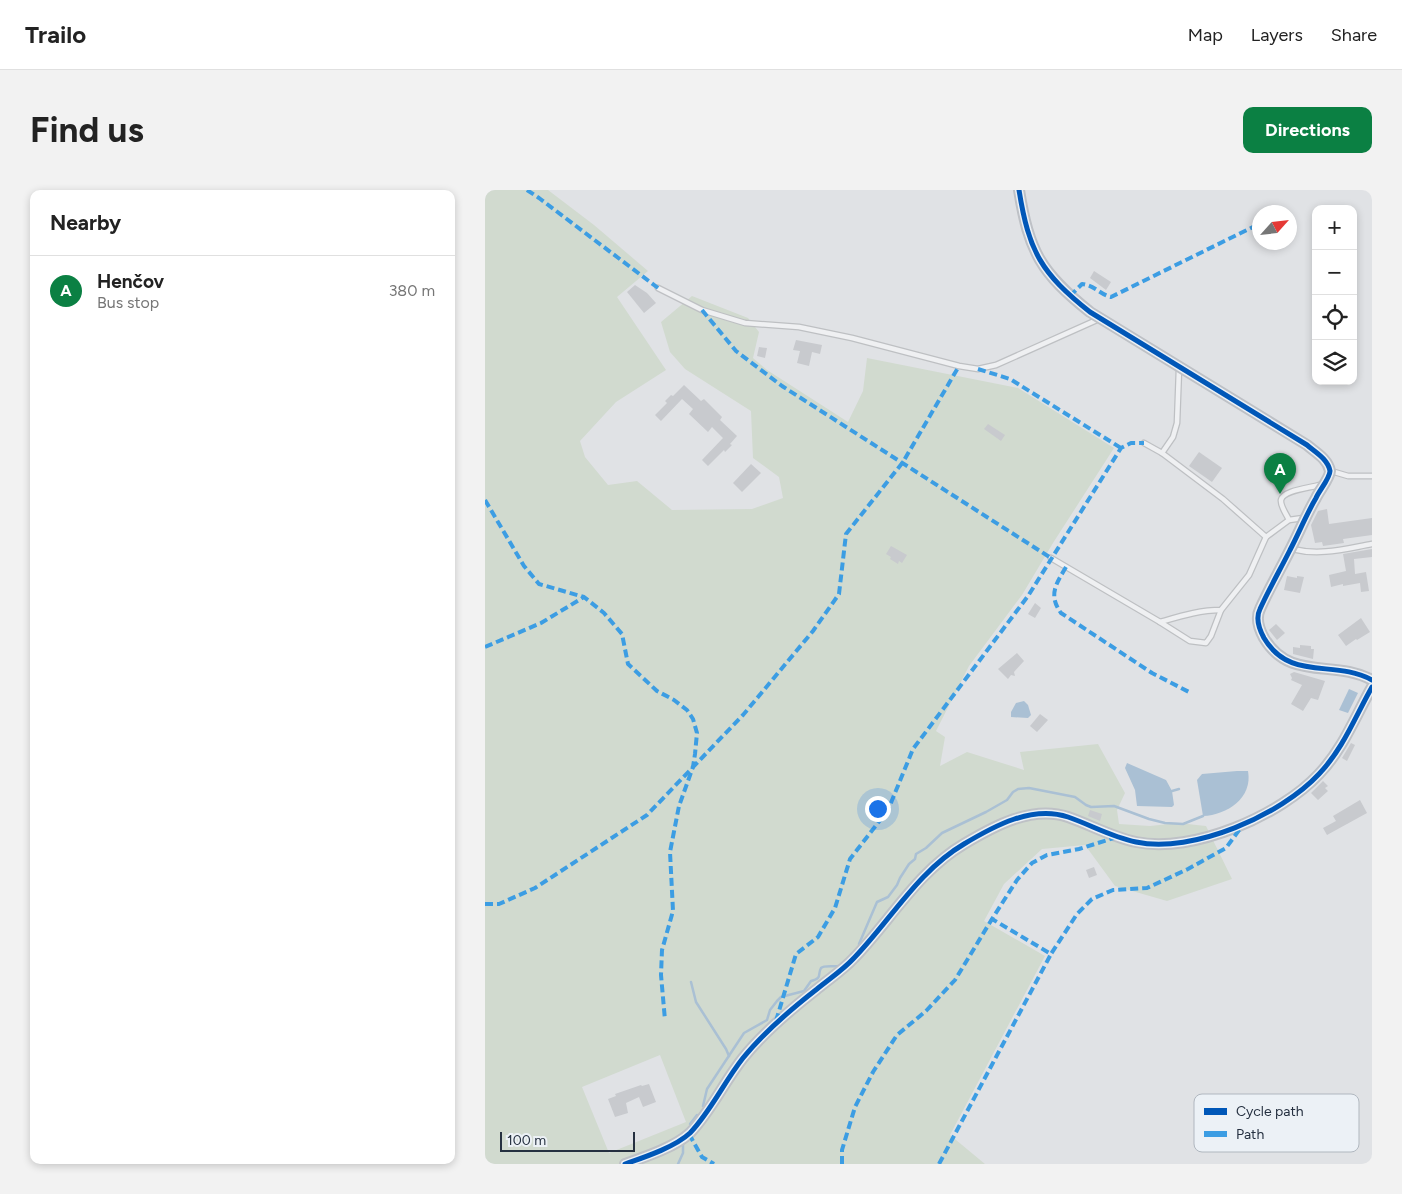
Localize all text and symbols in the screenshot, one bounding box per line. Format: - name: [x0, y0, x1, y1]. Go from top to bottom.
- text: Trailo: [25, 20, 86, 49]
- text: Map: [1188, 24, 1223, 46]
- text: Layers: [1251, 24, 1303, 46]
- text: Share: [1331, 24, 1377, 46]
- button: Directions: [1243, 107, 1372, 153]
- text: Find us: [30, 109, 144, 151]
- north arrow: [1252, 205, 1297, 250]
- map controls: [1312, 205, 1357, 385]
- button: +: [1312, 205, 1357, 250]
- text: Nearby: [50, 210, 121, 235]
- button: −: [1312, 250, 1357, 295]
- text: Henčov: [97, 270, 164, 293]
- text: A: [60, 281, 72, 300]
- text: 380 m: [389, 281, 435, 300]
- text: Bus stop: [97, 293, 159, 312]
- button: locate: [1312, 295, 1357, 340]
- button: layers: [1312, 340, 1357, 385]
- pin: A: [1264, 453, 1296, 494]
- your location: [865, 796, 891, 822]
- legend: [1194, 1094, 1359, 1152]
- text: Cycle path: [1236, 1103, 1304, 1120]
- text: Path: [1236, 1126, 1264, 1143]
- scale bar: [500, 1129, 635, 1152]
- text: 100 m: [507, 1132, 546, 1149]

